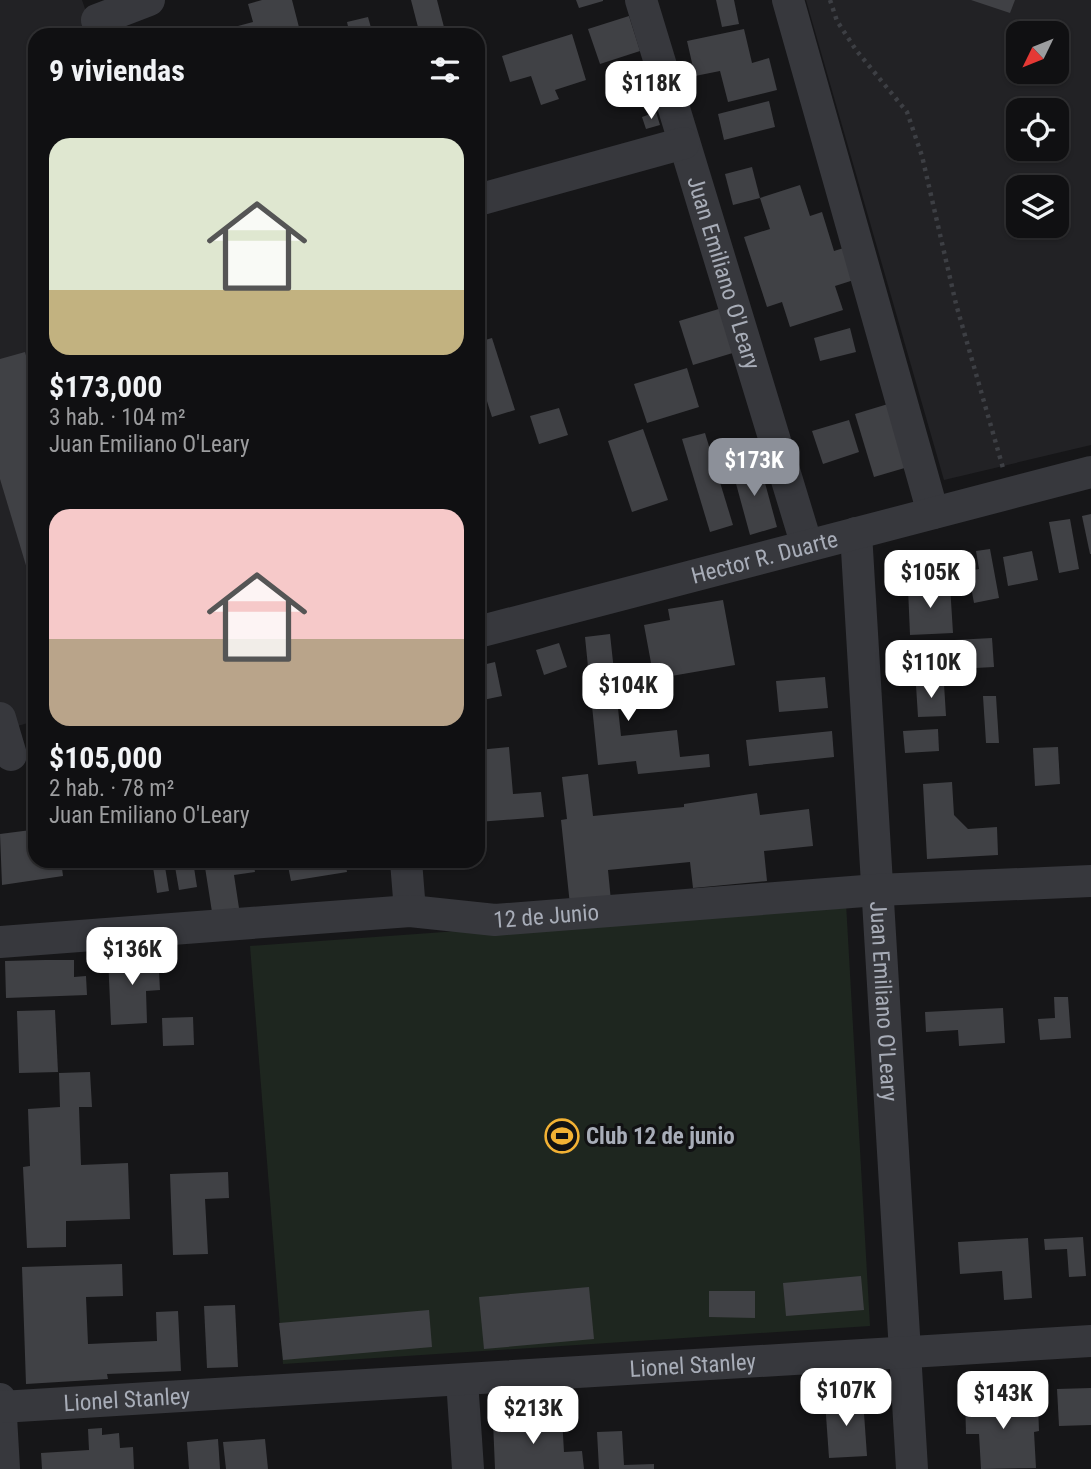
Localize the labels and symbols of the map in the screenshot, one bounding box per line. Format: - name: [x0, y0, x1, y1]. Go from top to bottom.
- north arrow: [1006, 21, 1069, 84]
- pin: $118K: [602, 61, 700, 121]
- street label: Juan Emiliano O'Leary: [682, 173, 766, 373]
- pin: $173K: [705, 438, 803, 498]
- street label: Hector R. Duarte: [688, 525, 840, 589]
- pin: $105K: [881, 550, 979, 610]
- pin: $110K: [882, 640, 980, 700]
- pin: $104K: [579, 664, 677, 723]
- street label: 12 de Junio: [492, 898, 600, 934]
- street label: Juan Emiliano O'Leary: [865, 900, 904, 1103]
- pin: $136K: [83, 928, 181, 987]
- sports icon: Club 12 de junio: [543, 1117, 581, 1155]
- place label: Club 12 de junio: [586, 1123, 735, 1150]
- street label: Lionel Stanley: [629, 1348, 757, 1382]
- pin: $107K: [797, 1368, 895, 1428]
- pin: $143K: [954, 1372, 1052, 1431]
- street label: Lionel Stanley: [63, 1382, 191, 1417]
- pin: $213K: [484, 1386, 582, 1446]

